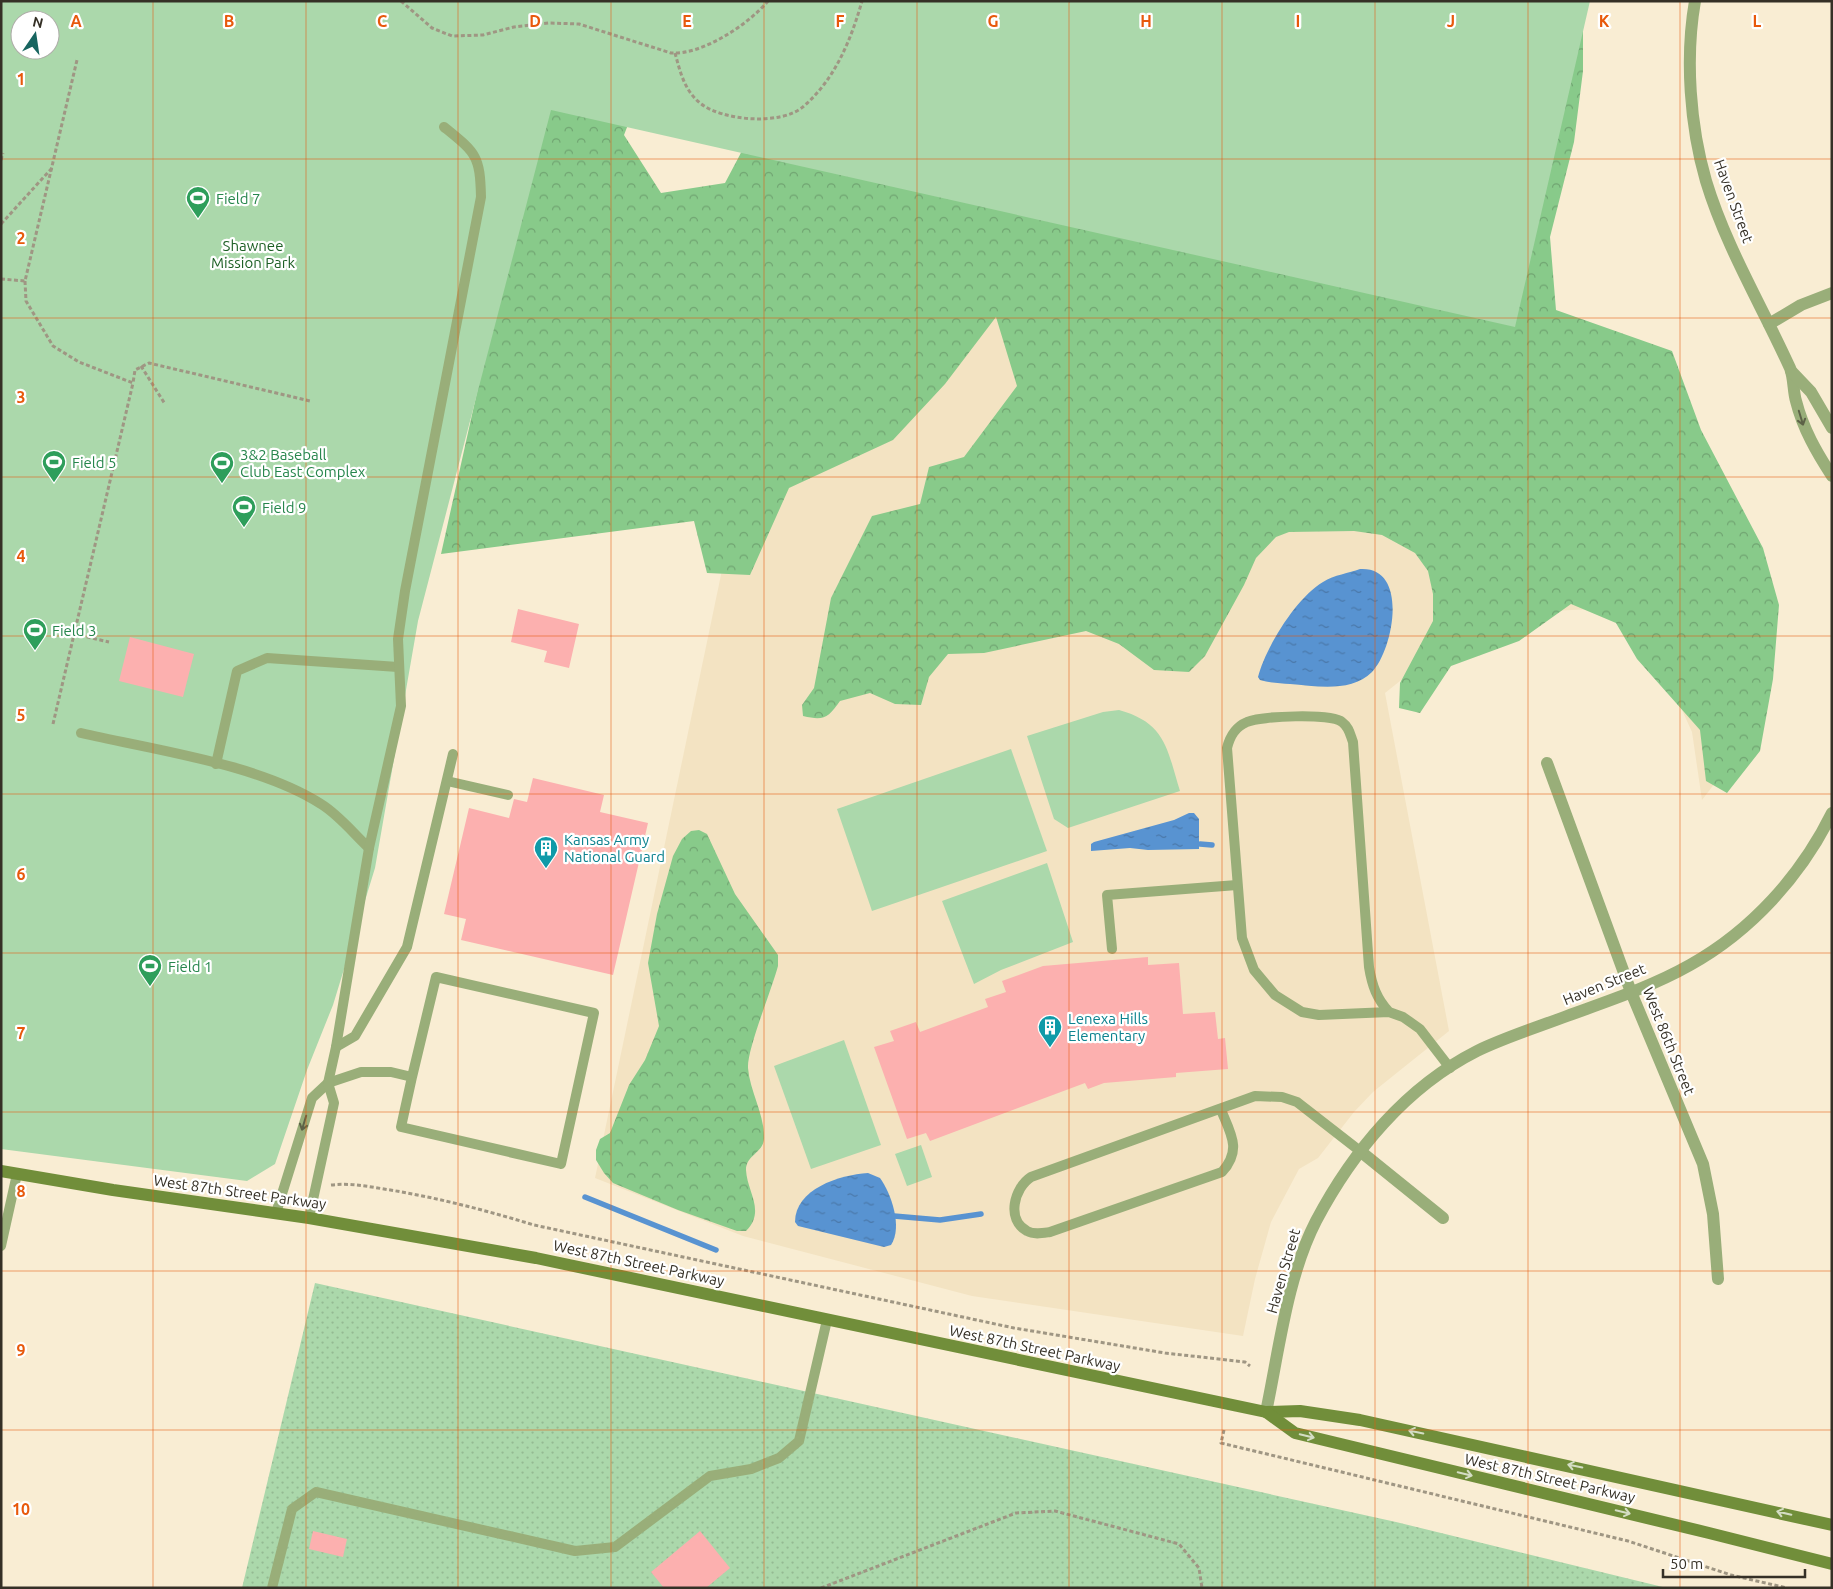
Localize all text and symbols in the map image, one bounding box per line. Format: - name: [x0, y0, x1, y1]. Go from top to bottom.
- north arrow: [10, 10, 60, 60]
- text: A: [70, 12, 82, 30]
- text: B: [224, 12, 234, 30]
- text: C: [377, 12, 387, 30]
- text: D: [529, 12, 541, 30]
- text: E: [682, 12, 692, 30]
- text: F: [836, 12, 845, 30]
- text: G: [987, 12, 999, 30]
- text: H: [1140, 12, 1152, 30]
- text: I: [1296, 12, 1300, 30]
- text: J: [1447, 12, 1455, 30]
- text: K: [1599, 12, 1610, 30]
- text: L: [1753, 12, 1762, 30]
- text: N: [31, 13, 45, 31]
- text: 1: [16, 70, 26, 88]
- street label: Haven Street: [1711, 157, 1757, 245]
- sports icon: Field 7: [185, 185, 211, 219]
- place label: Field 7: [216, 190, 260, 207]
- text: 2: [16, 229, 26, 247]
- park label: Shawnee Mission Park: [211, 237, 295, 271]
- text: 3: [16, 388, 26, 406]
- one-way arrow: [1797, 410, 1807, 426]
- place label: 3&2 Baseball Club East Complex: [240, 446, 366, 480]
- sports icon: Field 5: [41, 449, 67, 483]
- sports icon: 3&2 Baseball Club East Complex: [209, 450, 235, 484]
- place label: Field 5: [72, 454, 116, 471]
- sports icon: Field 9: [231, 494, 257, 528]
- place label: Field 9: [262, 499, 306, 516]
- text: 4: [16, 547, 26, 565]
- sports icon: Field 3: [22, 617, 48, 651]
- place label: Field 3: [52, 622, 96, 639]
- text: 5: [16, 706, 26, 724]
- place label: Kansas Army National Guard: [564, 831, 665, 865]
- building icon: Kansas Army National Guard: [533, 835, 559, 869]
- text: 6: [16, 865, 26, 883]
- sports icon: Field 1: [137, 953, 163, 987]
- place label: Field 1: [168, 958, 212, 975]
- street label: Haven Street: [1560, 960, 1648, 1008]
- street label: West 86th Street: [1640, 985, 1698, 1097]
- place label: Lenexa Hills Elementary: [1068, 1010, 1148, 1044]
- building icon: Lenexa Hills Elementary: [1037, 1014, 1063, 1048]
- text: 7: [16, 1024, 26, 1042]
- one-way arrow: [299, 1115, 308, 1131]
- street label: West 87th Street Parkway: [153, 1171, 327, 1213]
- text: 8: [16, 1182, 26, 1200]
- street label: Haven Street: [1263, 1226, 1303, 1315]
- street label: West 87th Street Parkway: [552, 1237, 726, 1289]
- street label: West 87th Street Parkway: [948, 1322, 1122, 1374]
- text: 9: [16, 1341, 26, 1359]
- one-way arrow: [1408, 1427, 1424, 1436]
- one-way arrow: [1299, 1432, 1315, 1441]
- street label: West 87th Street Parkway: [1463, 1450, 1637, 1506]
- one-way arrow: [1567, 1461, 1583, 1470]
- one-way arrow: [1457, 1470, 1473, 1479]
- text: 10: [12, 1500, 30, 1518]
- one-way arrow: [1615, 1508, 1631, 1517]
- one-way arrow: [1777, 1508, 1793, 1517]
- scale bar: [1663, 1546, 1806, 1578]
- text: 50 m: [1670, 1555, 1703, 1572]

